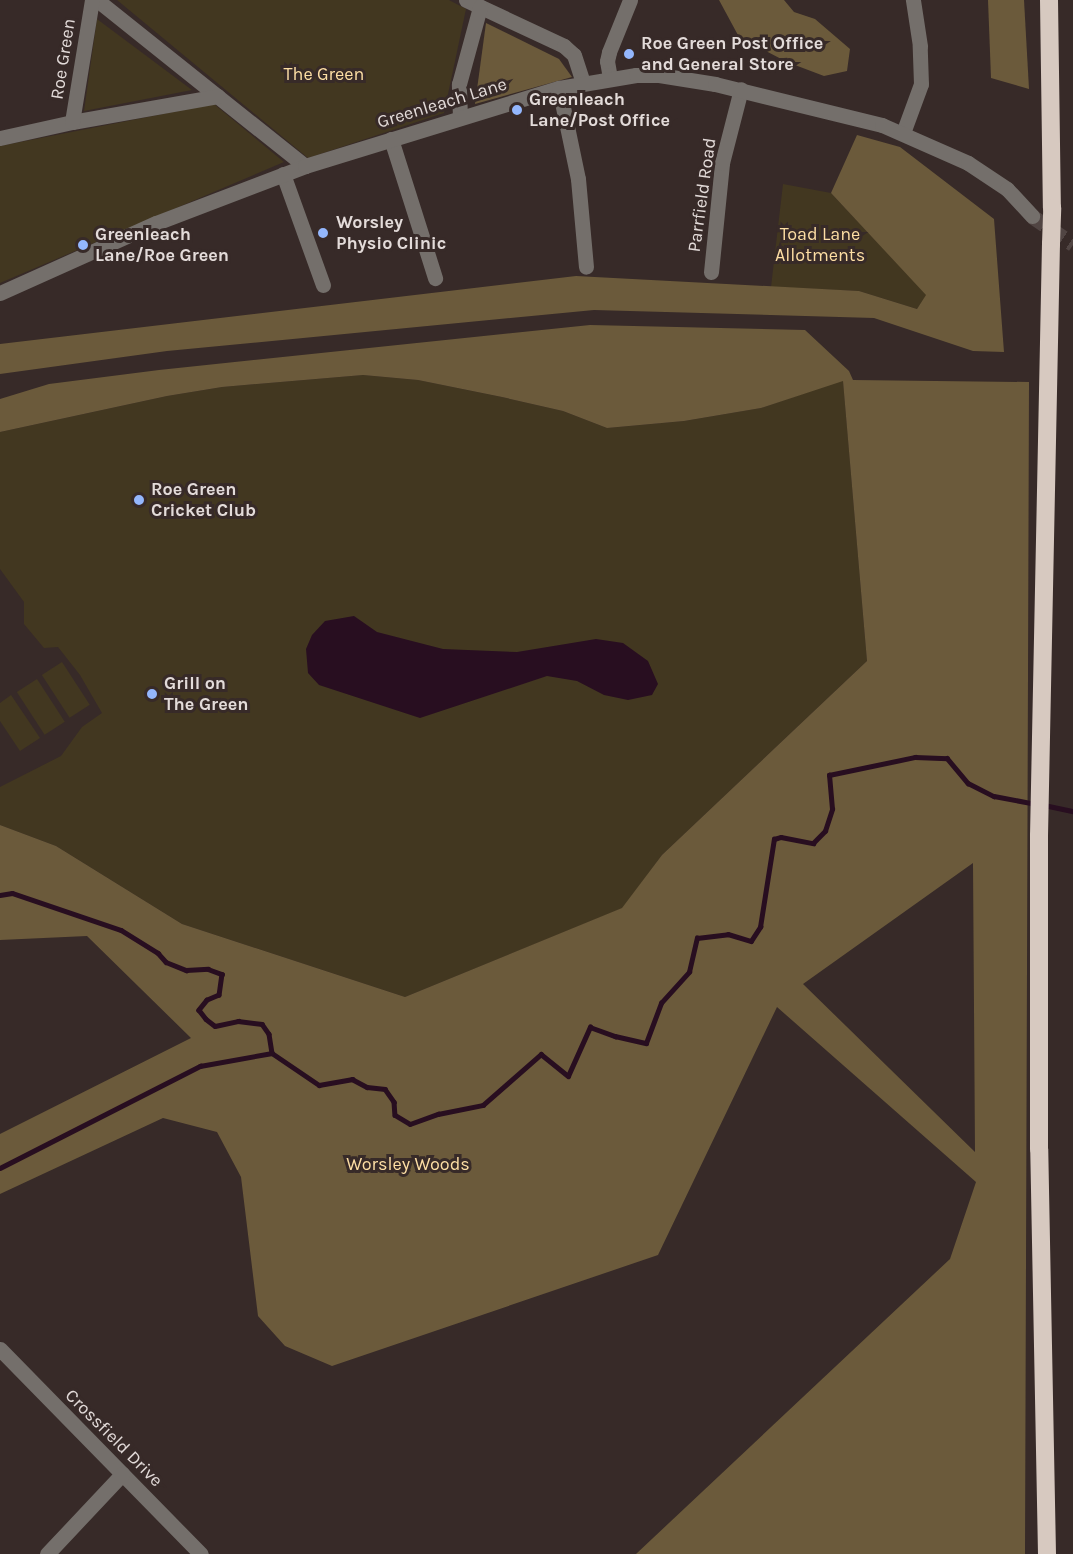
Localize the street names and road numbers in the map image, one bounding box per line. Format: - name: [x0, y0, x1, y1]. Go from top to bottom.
- street label: Roe Green: [46, 17, 80, 101]
- street label: Greenleach Lane: [375, 73, 509, 133]
- street label: Parrfield Road: [683, 137, 721, 253]
- street label: Crossfield Drive: [61, 1385, 167, 1491]

